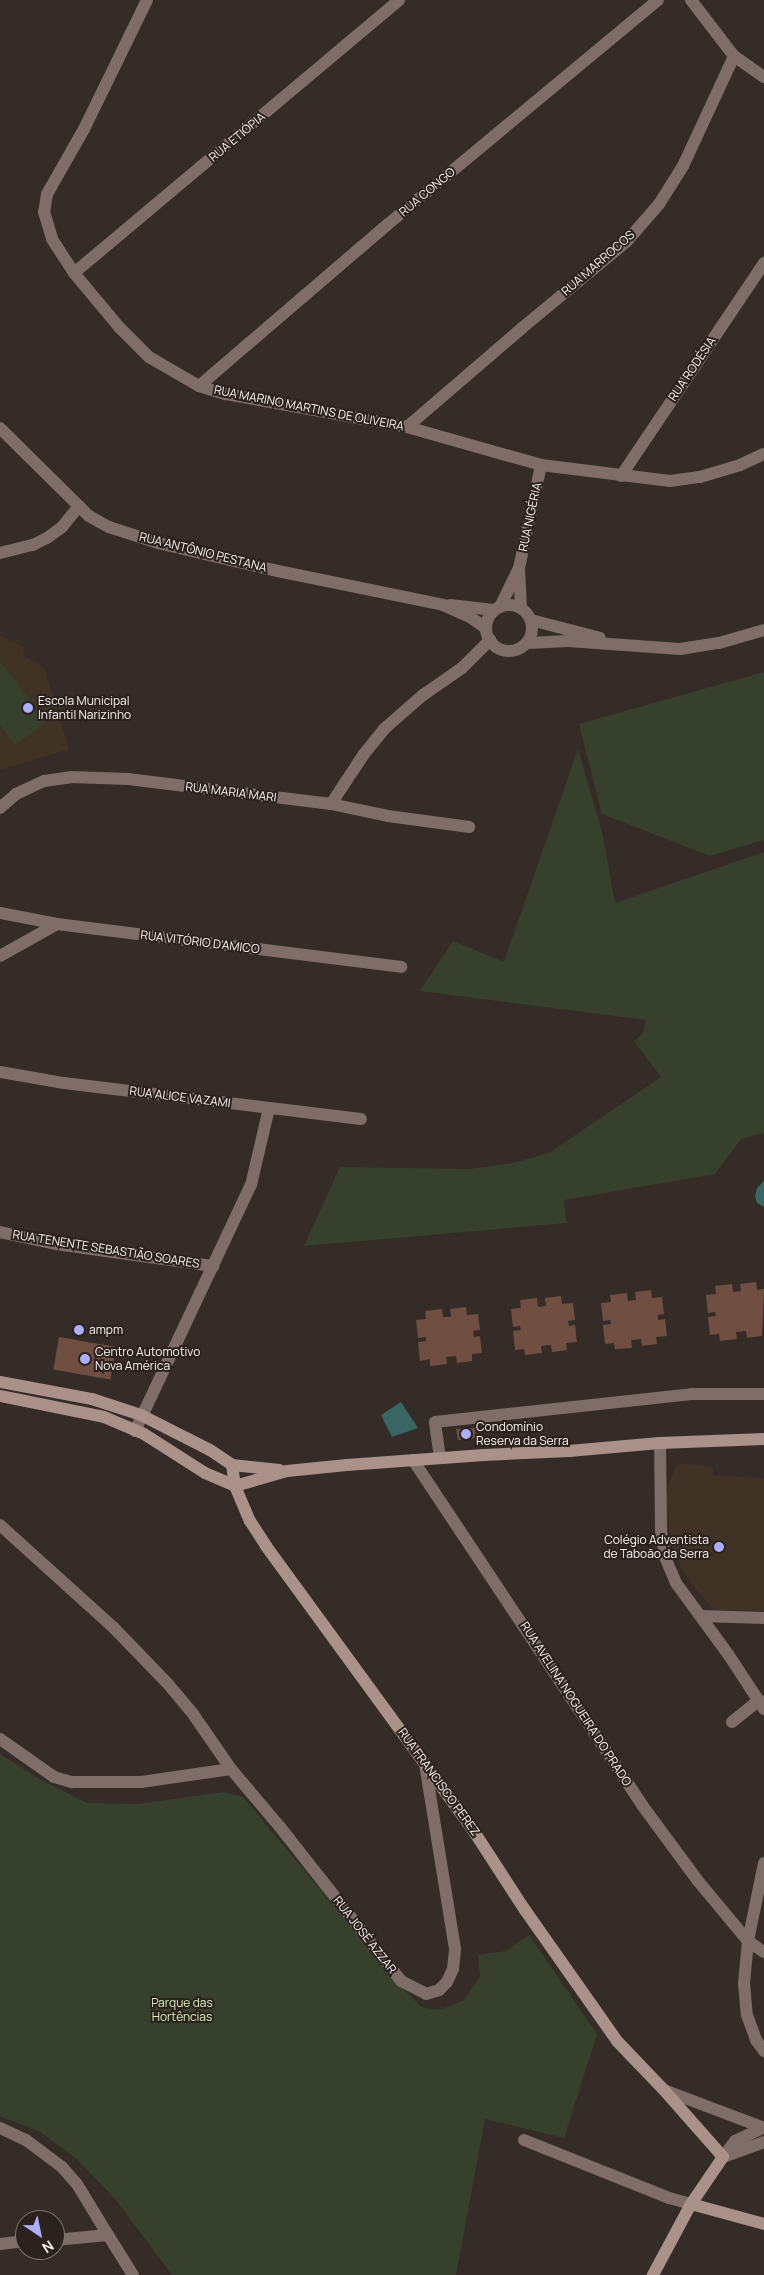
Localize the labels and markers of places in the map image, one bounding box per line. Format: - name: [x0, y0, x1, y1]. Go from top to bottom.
- place label: Escola Municipal Infantil Narizinho: [38, 694, 131, 722]
- marker: Escola Municipal Infantil Narizinho: [22, 702, 34, 714]
- place label: ampm: [89, 1323, 123, 1337]
- marker: ampm: [73, 1324, 85, 1336]
- place label: Centro Automotivo Nova América: [95, 1345, 200, 1373]
- marker: Centro Automotivo Nova América: [79, 1353, 91, 1365]
- place label: Condomínio Reserva da Serra: [476, 1420, 569, 1448]
- marker: Condomínio Reserva da Serra: [460, 1428, 472, 1440]
- place label: Colégio Adventista de Taboão da Serra: [603, 1533, 709, 1561]
- marker: Colégio Adventista de Taboão da Serra: [713, 1541, 725, 1553]

